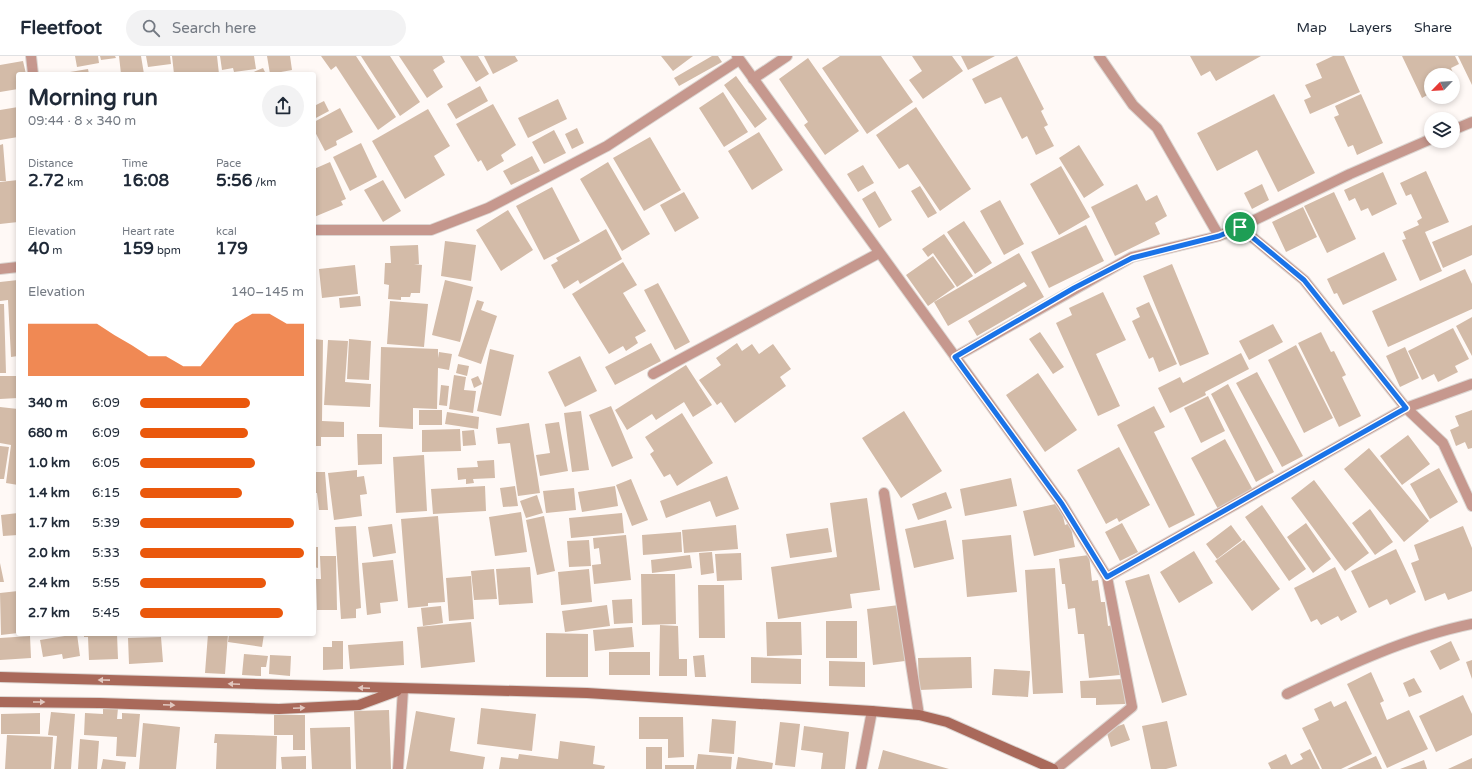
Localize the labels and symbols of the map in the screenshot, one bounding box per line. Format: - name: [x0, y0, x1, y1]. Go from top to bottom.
- north arrow: [1424, 68, 1460, 104]
- pin: [1223, 210, 1257, 244]
- one-way arrow: [97, 677, 110, 683]
- one-way arrow: [228, 680, 240, 687]
- one-way arrow: [357, 685, 370, 691]
- one-way arrow: [33, 699, 46, 705]
- one-way arrow: [163, 702, 176, 708]
- one-way arrow: [293, 704, 305, 711]

